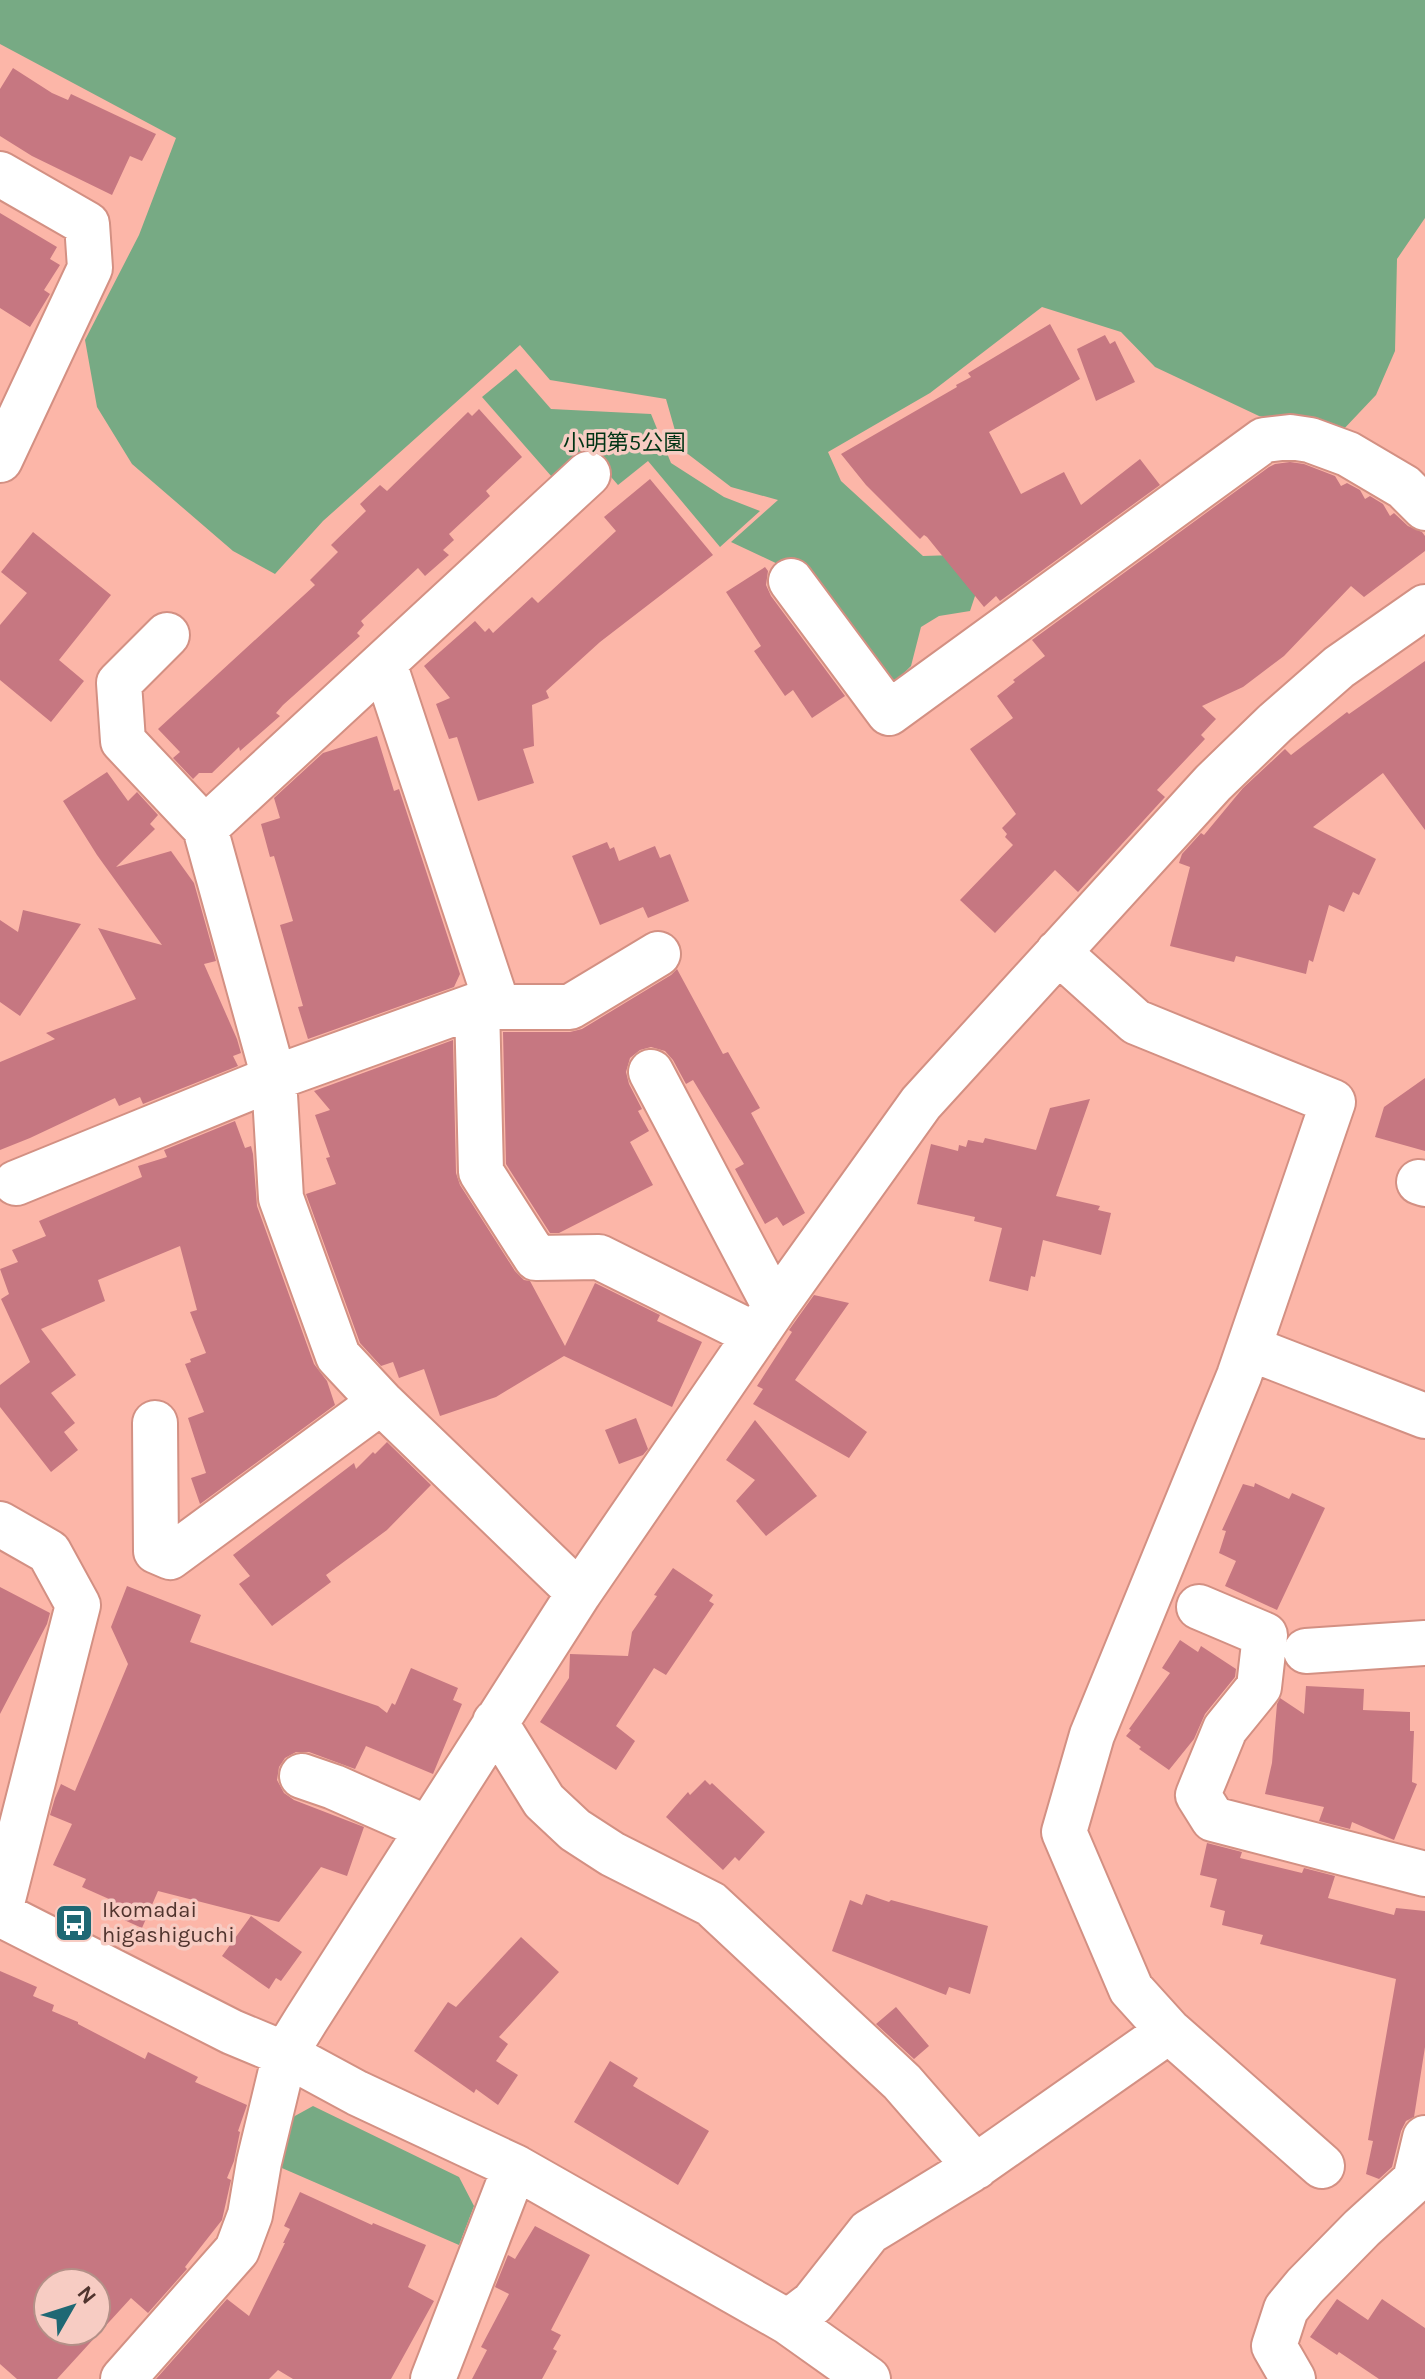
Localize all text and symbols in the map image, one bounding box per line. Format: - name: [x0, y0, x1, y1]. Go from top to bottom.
- park label: 小明第5公園: [563, 430, 685, 456]
- place label: Ikomadai higashiguchi: [102, 1897, 235, 1948]
- bus stop icon: Ikomadai higashiguchi: [53, 1902, 95, 1944]
- north arrow: [32, 2267, 112, 2347]
- text: N: [72, 2281, 102, 2309]

